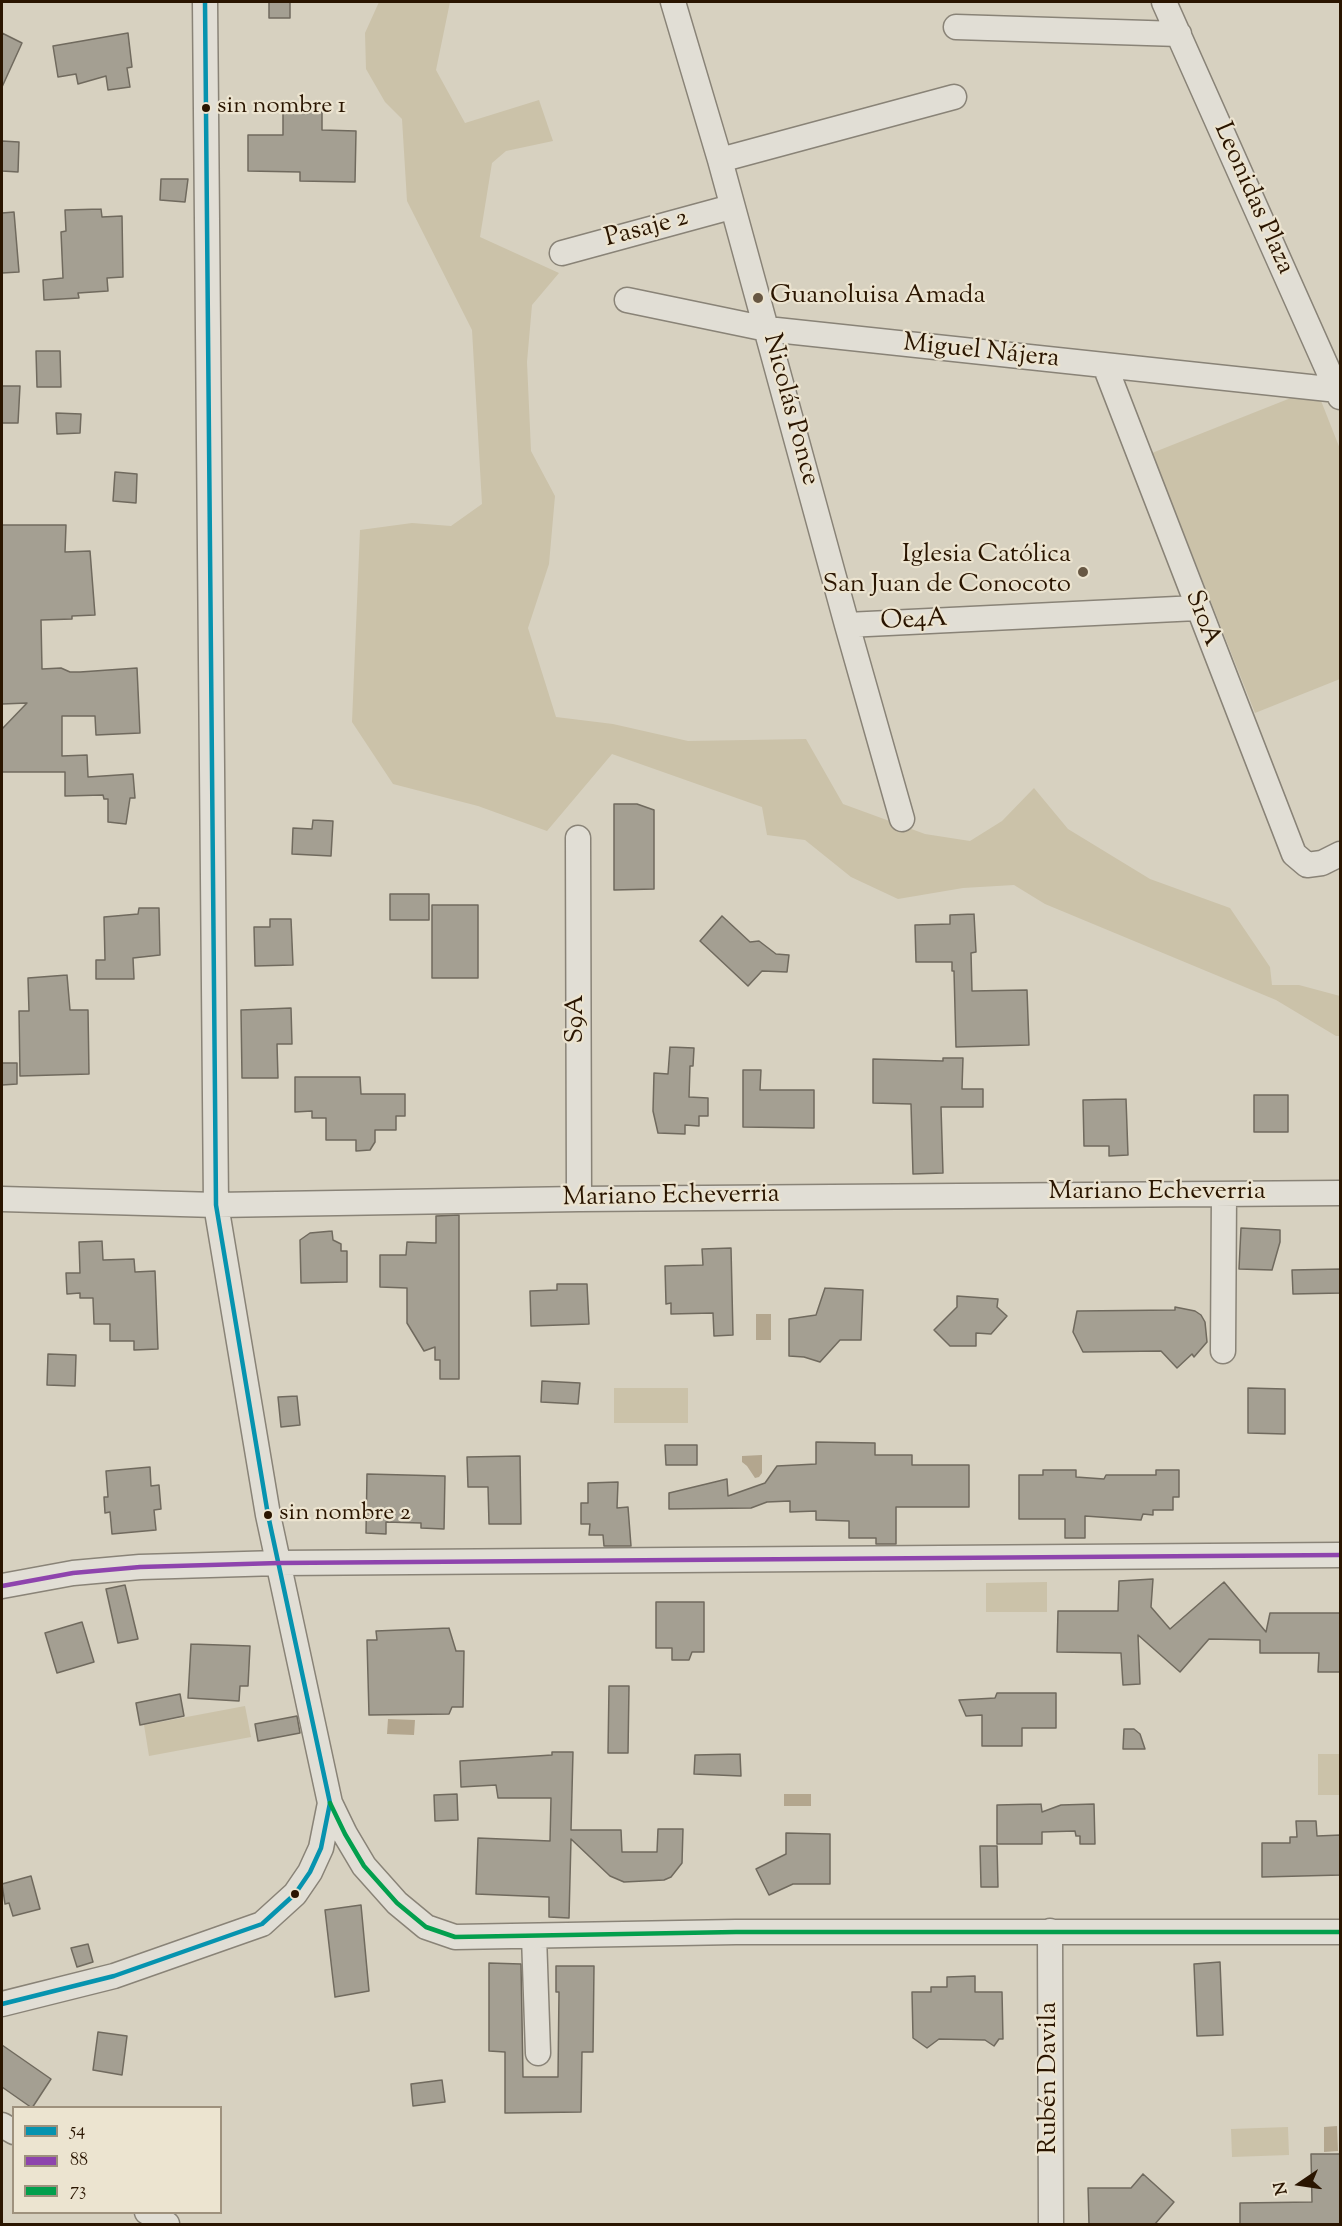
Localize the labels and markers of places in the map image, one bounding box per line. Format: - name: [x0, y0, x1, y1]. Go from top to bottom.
- place label: sin nombre 1: [217, 94, 346, 122]
- marker: sin nombre 1: [200, 102, 212, 114]
- place label: Guanoluisa Amada: [770, 282, 985, 314]
- marker: Guanoluisa Amada: [751, 291, 765, 305]
- place label: Iglesia Católica San Juan de Conocoto: [822, 541, 1071, 602]
- marker: Iglesia Católica San Juan de Conocoto: [1076, 565, 1090, 579]
- place label: sin nombre 2: [279, 1501, 411, 1529]
- marker: sin nombre 2: [262, 1509, 274, 1521]
- unlabelled marker: [289, 1888, 301, 1900]

